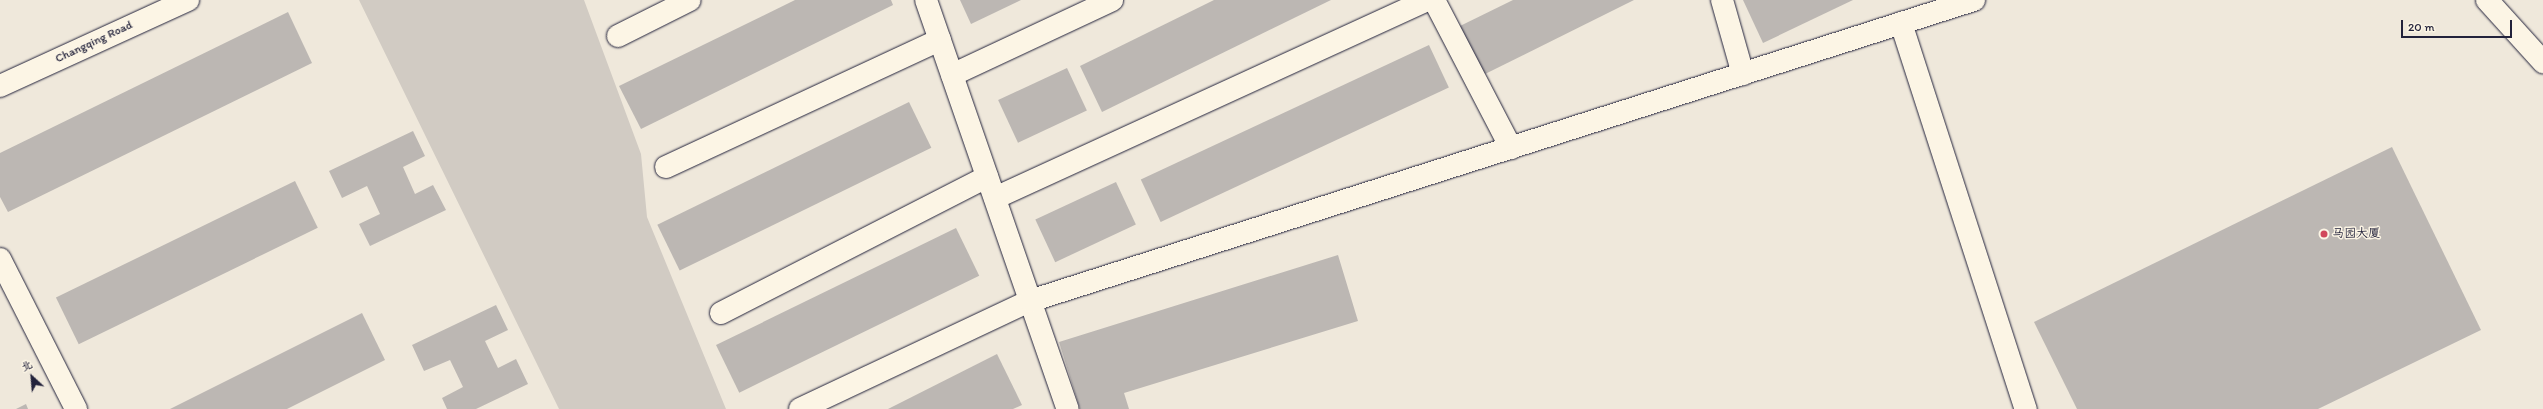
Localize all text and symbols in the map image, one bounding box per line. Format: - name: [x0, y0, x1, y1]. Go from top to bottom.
- scale bar: [2403, 12, 2514, 38]
- street label: Changqing Road: [53, 18, 135, 66]
- text: 20 m: [2408, 20, 2435, 34]
- place label: 马园大厦: [2332, 227, 2380, 241]
- marker: 马园大厦: [2319, 229, 2329, 239]
- north arrow: [12, 357, 52, 397]
- text: 北: [19, 358, 34, 374]

